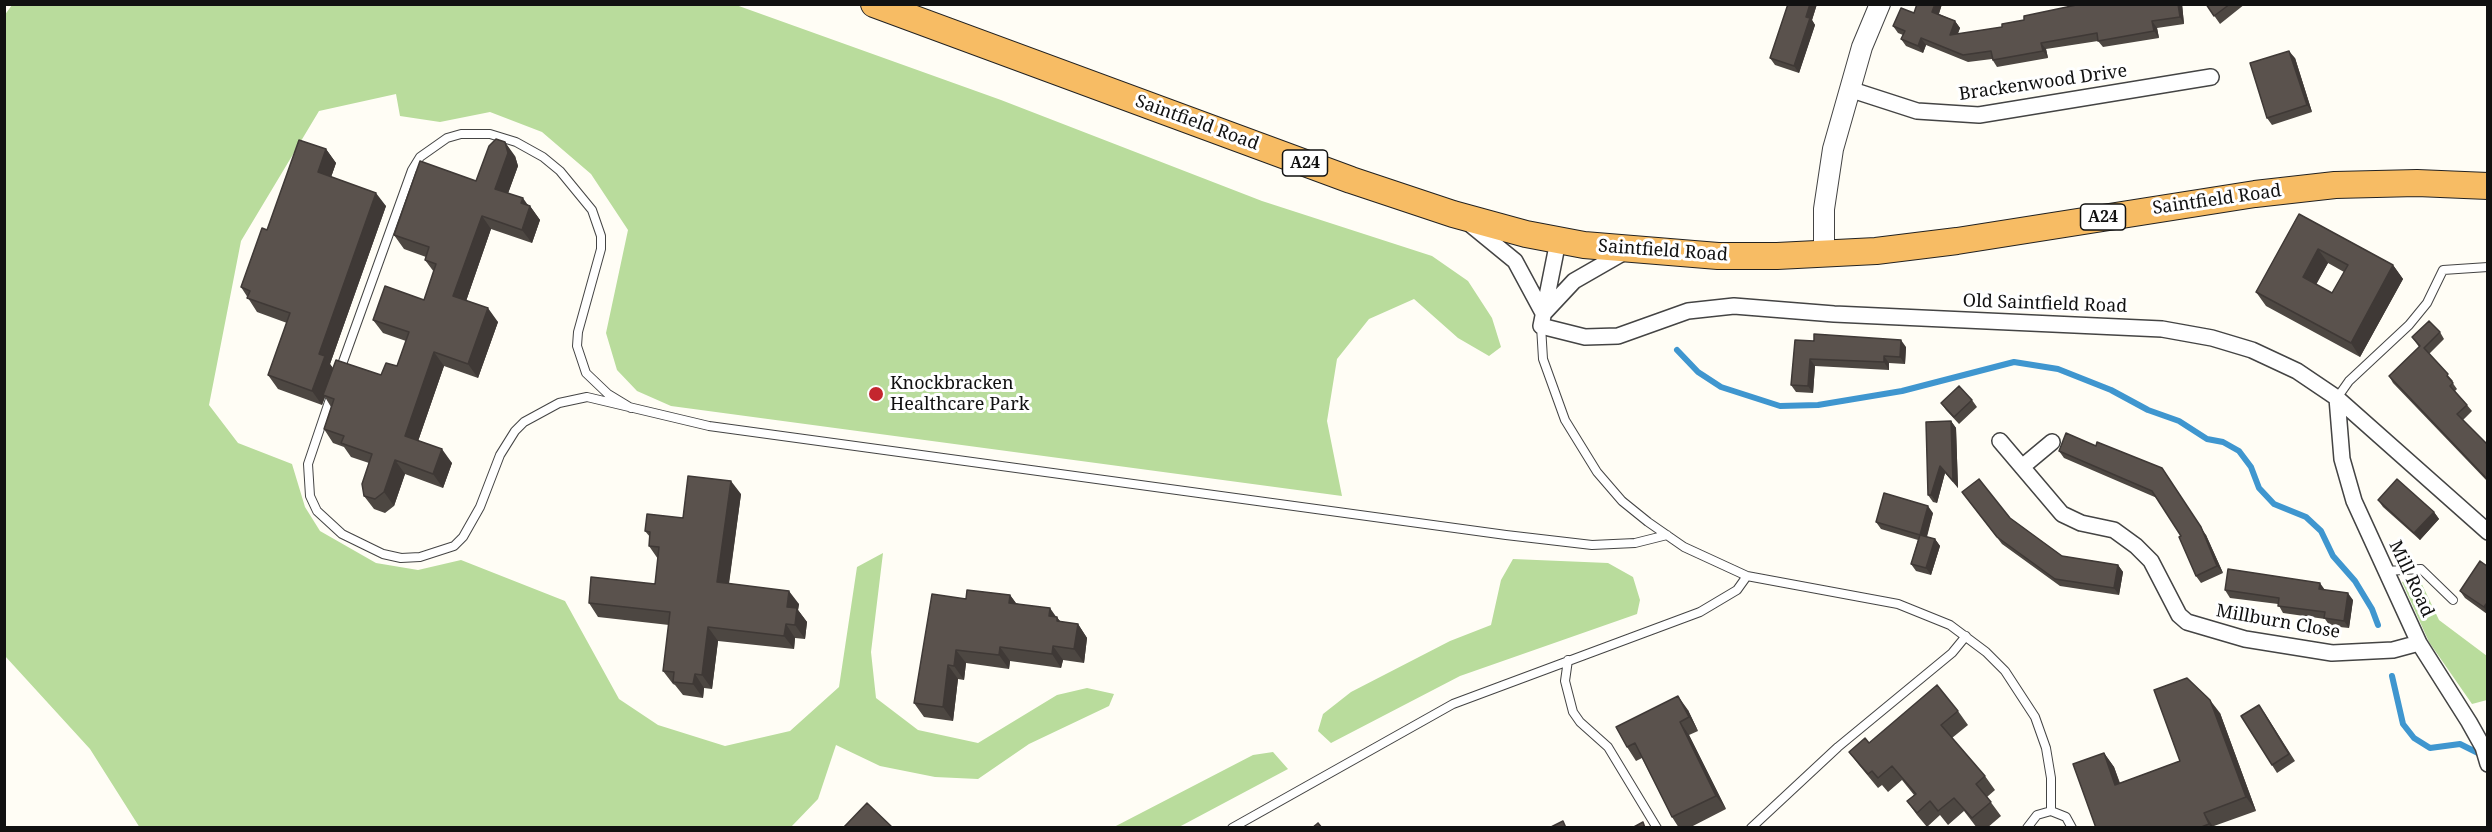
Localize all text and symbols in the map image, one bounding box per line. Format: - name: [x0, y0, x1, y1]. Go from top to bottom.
- street label: Brackenwood Drive: [1957, 60, 2129, 106]
- street label: Saintfield Road: [1132, 91, 1262, 155]
- road number: A24: [1282, 150, 1328, 176]
- street label: Saintfield Road: [2151, 180, 2283, 220]
- road number: A24: [2080, 204, 2126, 230]
- street label: Saintfield Road: [1597, 236, 1729, 266]
- street label: Old Saintfield Road: [1962, 290, 2128, 318]
- place label: Knockbracken Healthcare Park: [890, 373, 1029, 416]
- marker: Knockbracken Healthcare Park: [867, 385, 885, 403]
- street label: Mill Road: [2384, 537, 2438, 621]
- street label: Millburn Close: [2214, 600, 2342, 644]

